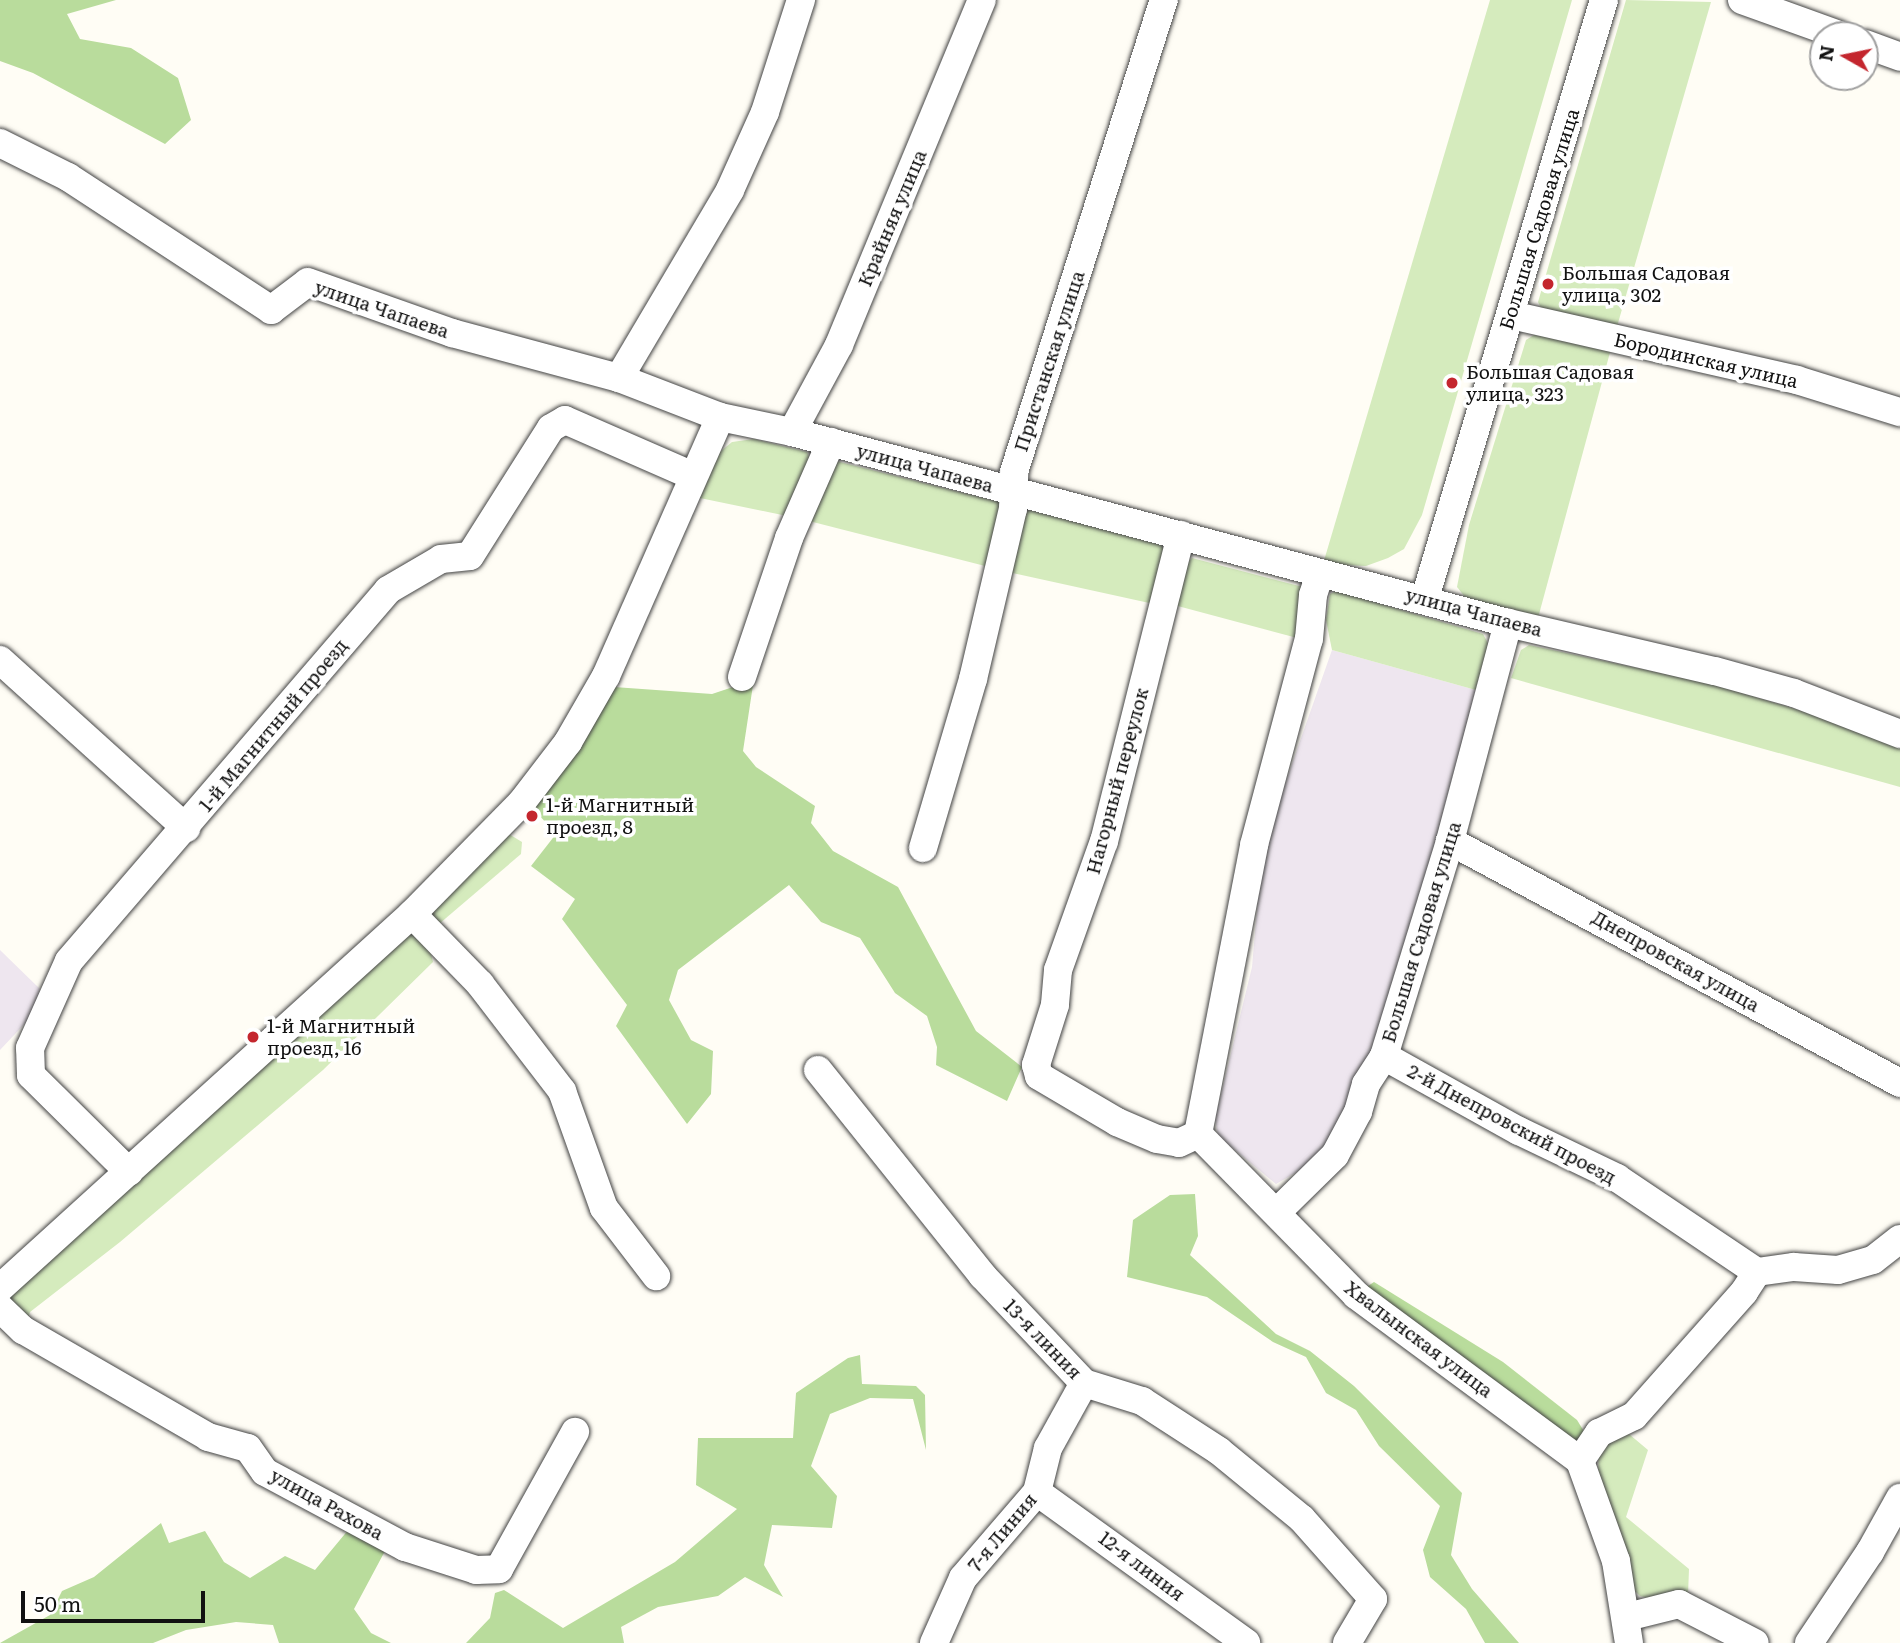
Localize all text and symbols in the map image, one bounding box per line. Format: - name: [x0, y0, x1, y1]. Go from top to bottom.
- north arrow: [1809, 21, 1879, 91]
- text: N: [1810, 43, 1840, 63]
- street label: Большая Садовая улица: [1494, 106, 1584, 332]
- street label: Крайняя улица: [853, 146, 931, 290]
- place label: Большая Садовая улица, 302: [1562, 262, 1730, 306]
- street label: Пристанская улица: [1009, 268, 1089, 454]
- street label: улица Чапаева: [312, 275, 452, 343]
- marker: Большая Садовая улица, 302: [1540, 276, 1556, 292]
- street label: Бородинская улица: [1612, 328, 1800, 392]
- place label: Большая Садовая улица, 323: [1466, 361, 1634, 405]
- marker: Большая Садовая улица, 323: [1444, 375, 1460, 391]
- street label: улица Чапаева: [854, 439, 996, 497]
- street label: улица Чапаева: [1403, 583, 1545, 641]
- street label: 1-й Магнитный проезд: [194, 634, 352, 816]
- street label: Нагорный переулок: [1081, 685, 1153, 877]
- place label: 1-й Магнитный проезд, 8: [546, 794, 694, 838]
- marker: 1-й Магнитный проезд, 8: [524, 808, 540, 824]
- street label: Большая Садовая улица: [1376, 819, 1466, 1045]
- street label: Днепровская улица: [1588, 906, 1764, 1016]
- place label: 1-й Магнитный проезд, 16: [267, 1015, 415, 1059]
- marker: 1-й Магнитный проезд, 16: [245, 1029, 261, 1045]
- street label: 2-й Днепровский проезд: [1404, 1059, 1620, 1189]
- street label: Хвалынская улица: [1340, 1276, 1498, 1402]
- street label: 13-я линия: [999, 1294, 1087, 1384]
- street label: улица Рахова: [266, 1463, 388, 1545]
- street label: 7-я Линия: [963, 1488, 1041, 1576]
- street label: 12-я линия: [1095, 1526, 1189, 1606]
- scale bar: [24, 1576, 208, 1620]
- text: 50 m: [34, 1587, 81, 1618]

